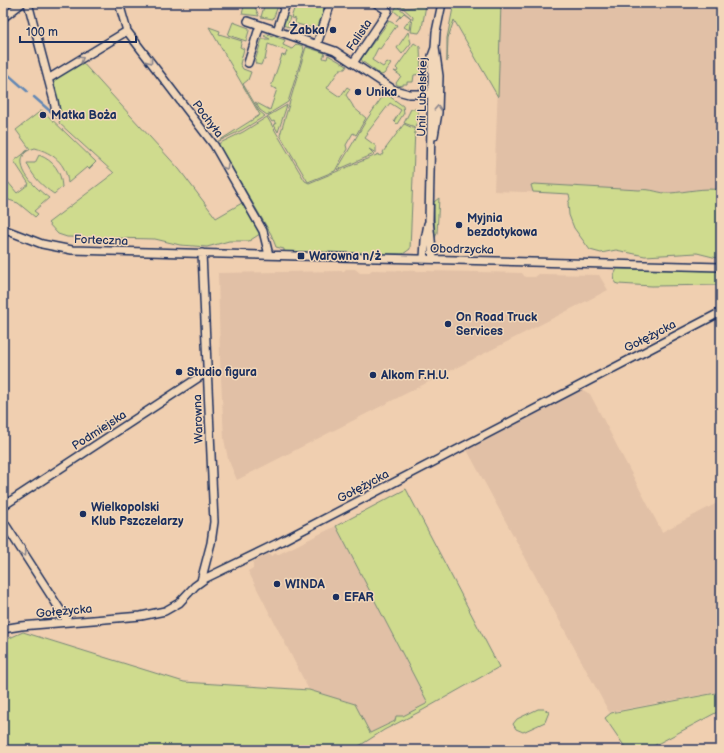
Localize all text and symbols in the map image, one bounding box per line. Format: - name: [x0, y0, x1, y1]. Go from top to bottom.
- street label: Falista: [343, 16, 376, 54]
- scale bar: [20, 18, 136, 44]
- place label: Żabka: [290, 21, 325, 38]
- text: 100 m: [26, 25, 58, 40]
- marker: Żabka: [328, 25, 338, 35]
- one-way arrow: [77, 56, 84, 63]
- one-way arrow: [145, 57, 152, 64]
- street label: Unii Lubelskiej: [414, 57, 431, 137]
- place label: Unika: [366, 85, 397, 100]
- marker: Unika: [353, 87, 363, 97]
- street label: Pochyła: [189, 98, 227, 141]
- one-way arrow: [433, 105, 442, 111]
- place label: Matka Boża: [51, 108, 117, 123]
- marker: Matka Boża: [38, 110, 48, 120]
- one-way arrow: [221, 162, 228, 170]
- place label: Myjnia bezdotykowa: [467, 211, 538, 240]
- marker: Myjnia bezdotykowa: [454, 220, 464, 230]
- street label: Forteczna: [74, 232, 129, 249]
- street label: Obodrzycka: [430, 241, 494, 258]
- place label: Warowna n/ż: [309, 249, 382, 264]
- marker: Warowna n/ż: [296, 251, 306, 261]
- place label: On Road Truck Services: [456, 310, 538, 339]
- street label: Gołężycka: [622, 317, 679, 356]
- marker: On Road Truck Services: [443, 319, 453, 329]
- place label: Studio figura: [187, 365, 257, 380]
- marker: Studio figura: [174, 367, 184, 377]
- place label: Alkom F.H.U.: [380, 368, 449, 383]
- marker: Alkom F.H.U.: [368, 370, 378, 380]
- street label: Warowna: [190, 394, 207, 444]
- street label: Podmiejska: [69, 407, 129, 454]
- street label: Gołężycka: [335, 467, 392, 506]
- place label: Wielkopolski Klub Pszczelarzy: [91, 500, 184, 529]
- marker: Wielkopolski Klub Pszczelarzy: [78, 509, 88, 519]
- one-way arrow: [19, 550, 27, 557]
- place label: WINDA: [285, 577, 326, 592]
- marker: WINDA: [272, 579, 282, 589]
- place label: EFAR: [344, 590, 374, 605]
- marker: EFAR: [331, 592, 341, 602]
- street label: Gołężycka: [35, 602, 93, 621]

